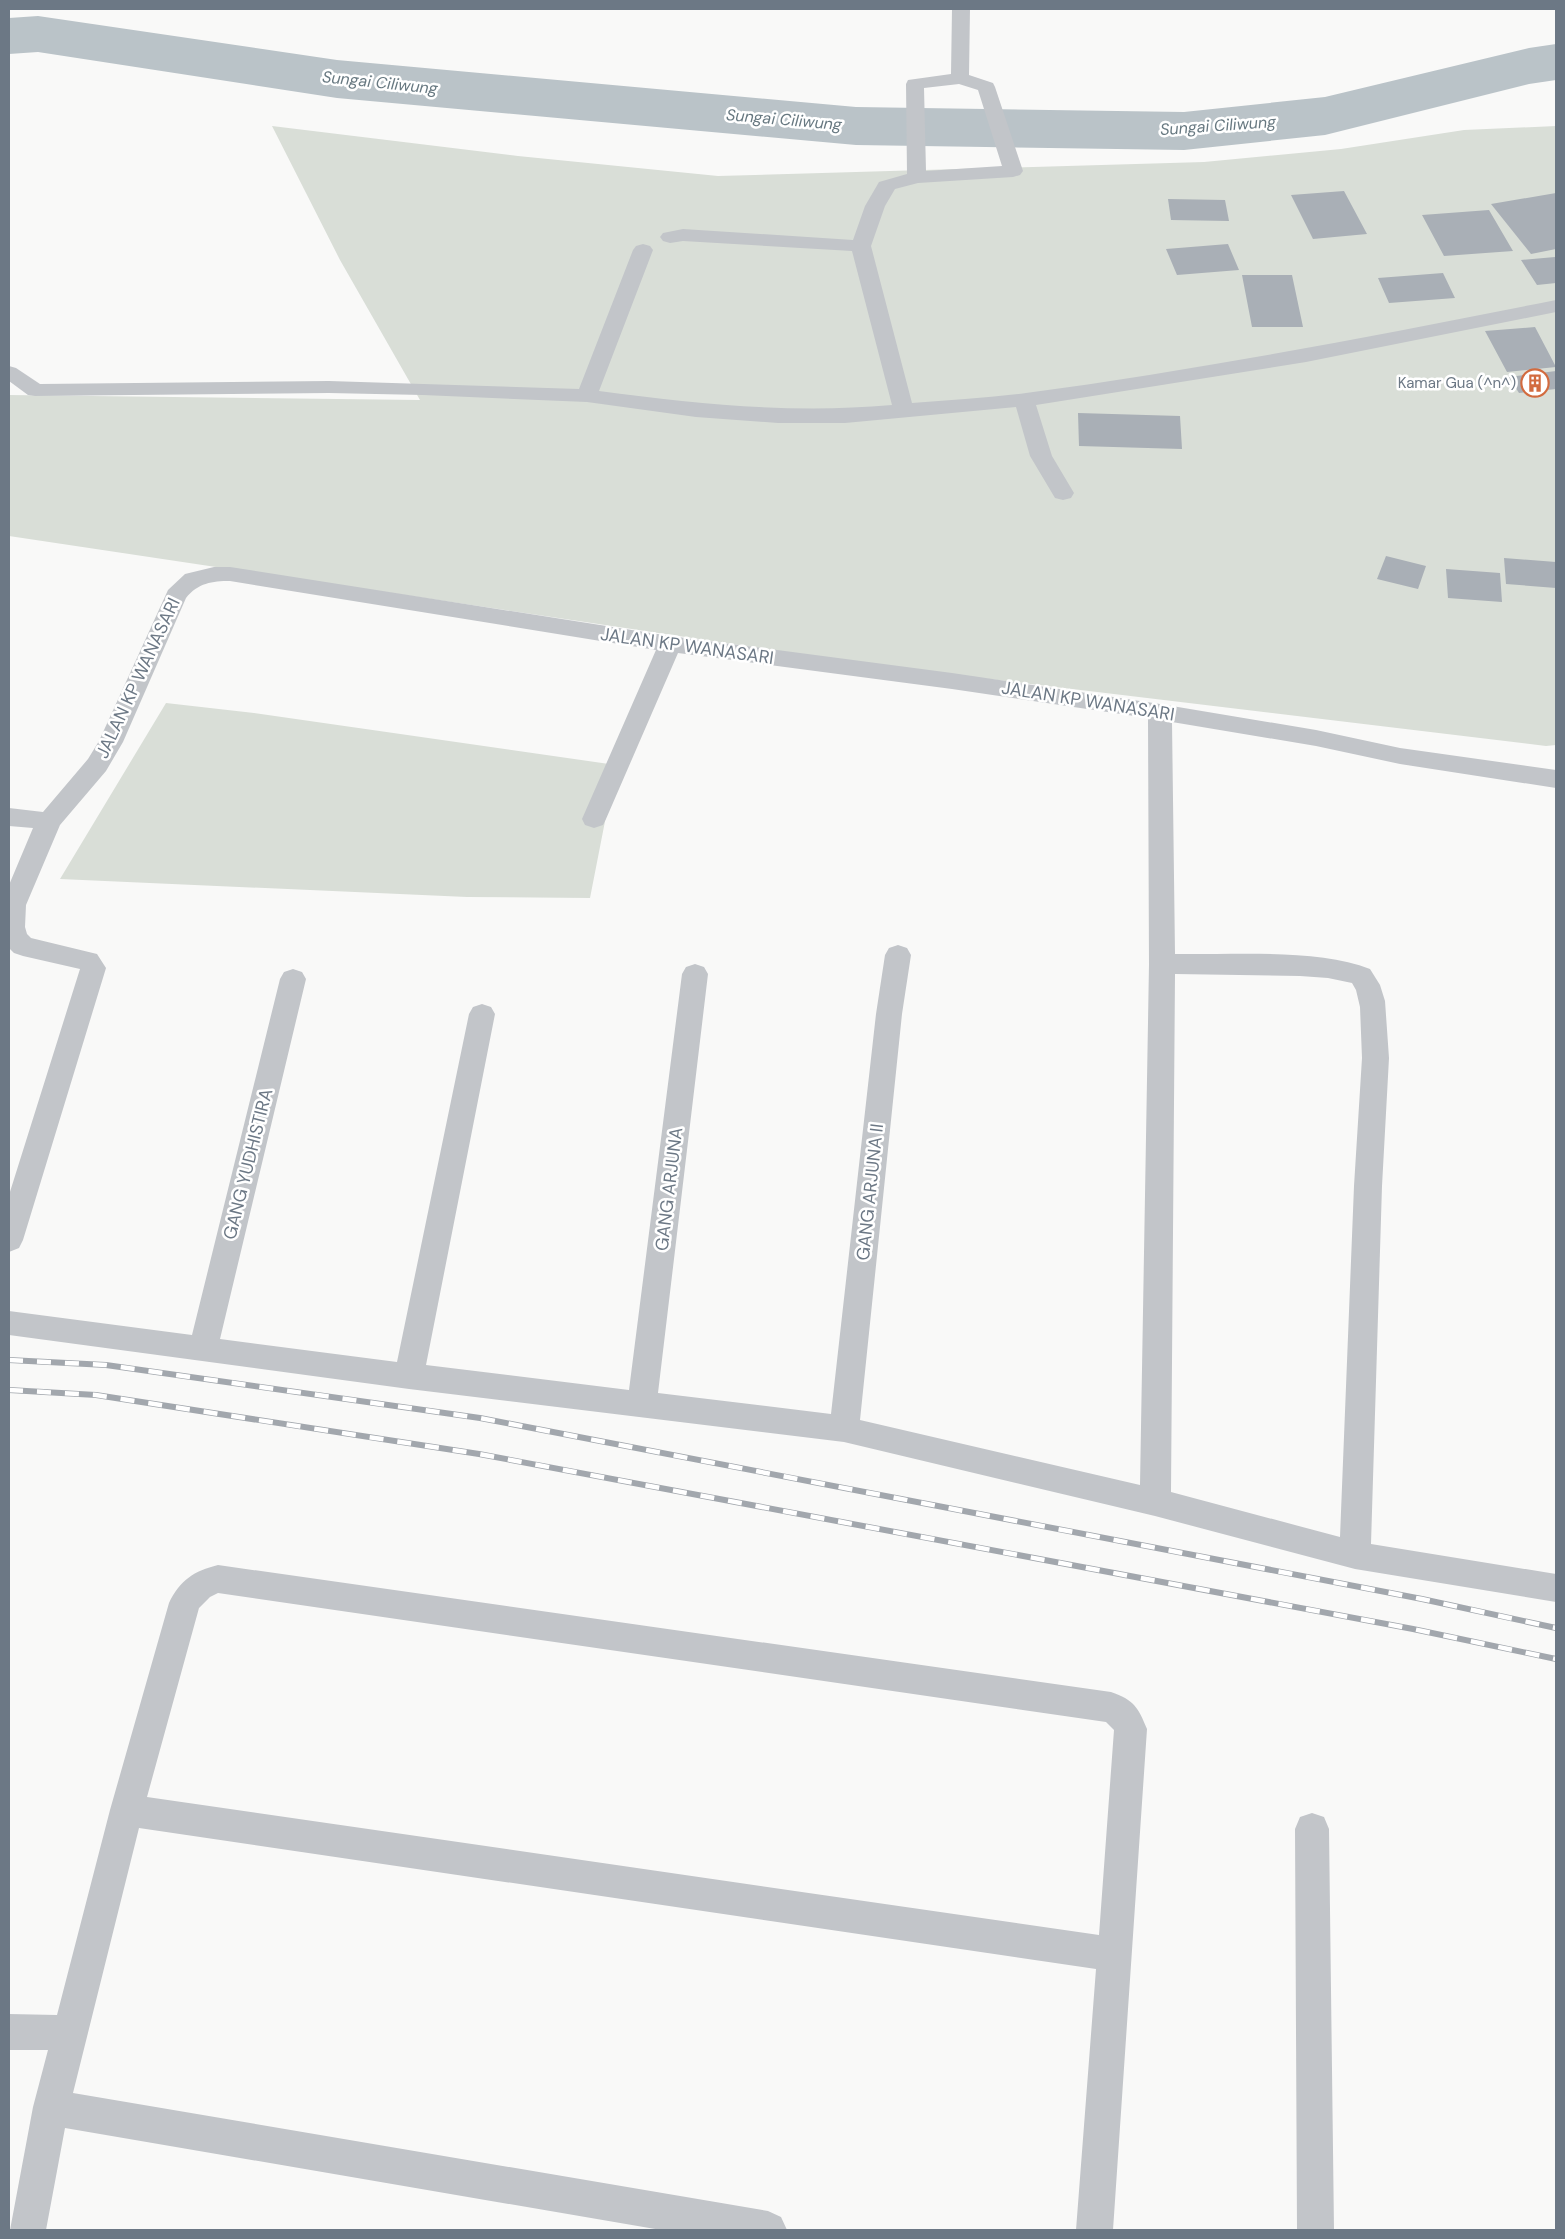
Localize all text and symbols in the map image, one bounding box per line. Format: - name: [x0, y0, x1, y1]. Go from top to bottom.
- water label: Sungai Ciliwung: [321, 66, 440, 99]
- water label: Sungai Ciliwung: [725, 104, 844, 135]
- water label: Sungai Ciliwung: [1159, 111, 1278, 140]
- building icon: Kamar Gua (^n^): [1520, 368, 1550, 398]
- place label: Kamar Gua (^n^): [1398, 373, 1516, 393]
- street label: JALAN KP WANASARI: [90, 594, 186, 762]
- street label: JALAN KP WANASARI: [599, 622, 775, 670]
- street label: JALAN KP WANASARI: [1000, 675, 1176, 727]
- street label: GANG YUDHISTIRA: [218, 1086, 278, 1242]
- street label: GANG ARJUNA II: [851, 1122, 889, 1262]
- street label: GANG ARJUNA: [650, 1126, 688, 1252]

